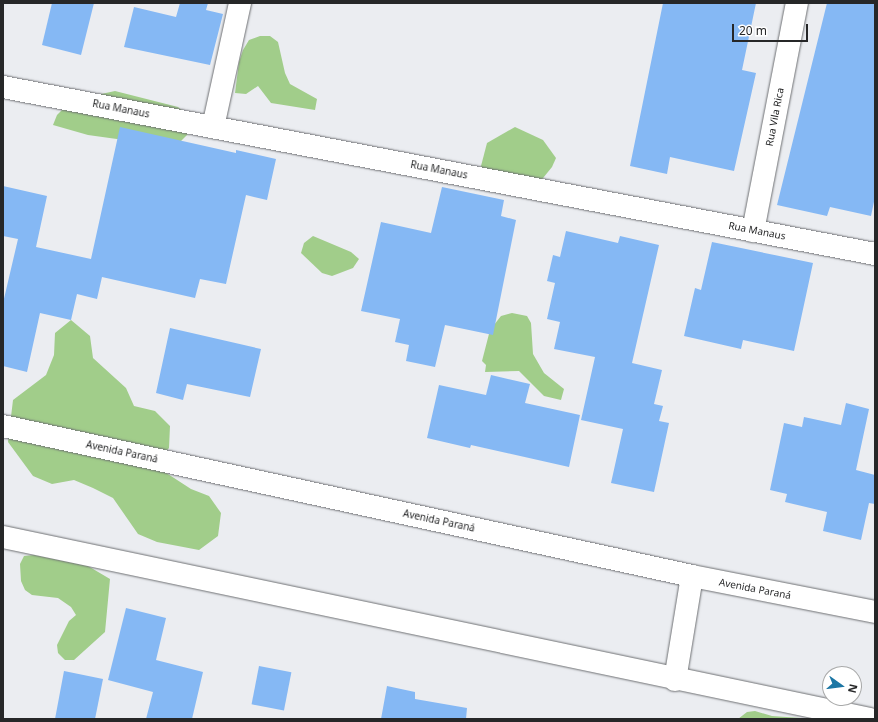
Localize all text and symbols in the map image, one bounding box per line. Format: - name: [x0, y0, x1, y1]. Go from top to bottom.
- scale bar: [734, 16, 810, 42]
- text: 20 m: [739, 22, 767, 39]
- street label: Rua Vila Rica: [763, 87, 787, 147]
- street label: Rua Manaus: [91, 98, 151, 120]
- street label: Rua Manaus: [409, 159, 469, 181]
- street label: Rua Manaus: [727, 220, 787, 242]
- street label: Avenida Paraná: [85, 439, 159, 465]
- street label: Avenida Paraná: [402, 508, 476, 534]
- street label: Avenida Paraná: [718, 576, 792, 602]
- north arrow: [822, 666, 862, 706]
- text: N: [845, 683, 862, 695]

